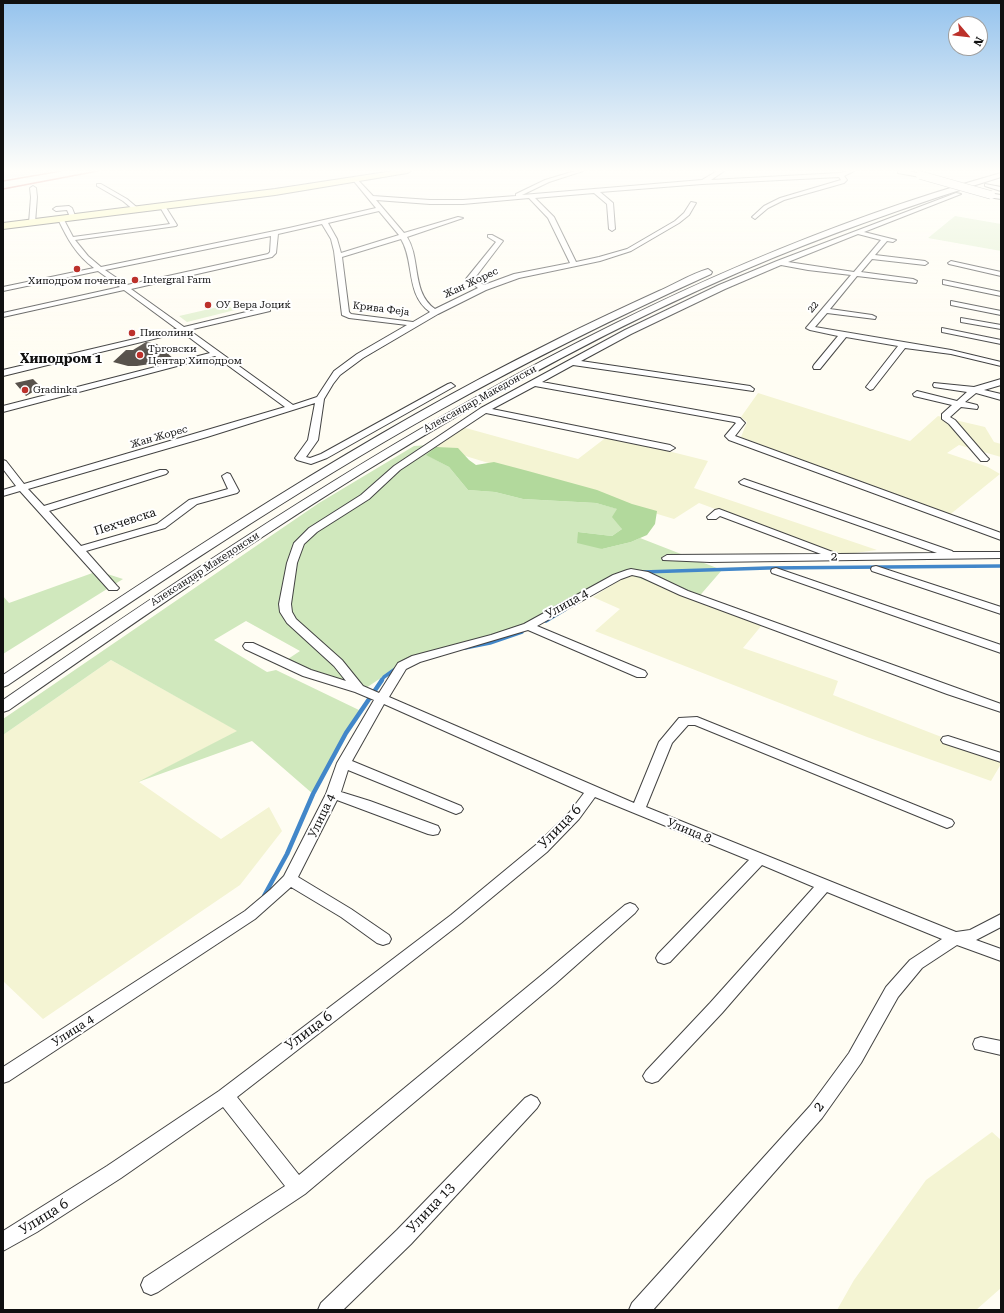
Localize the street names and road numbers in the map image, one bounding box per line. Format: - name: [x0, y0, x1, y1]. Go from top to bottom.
- street label: Жан Жорес: [442, 265, 500, 301]
- street label: 22: [805, 299, 821, 315]
- street label: Крива Феја: [352, 300, 410, 318]
- street label: Александар Македонски: [421, 363, 539, 435]
- street label: Жан Жорес: [129, 423, 189, 451]
- street label: Пехчевска: [92, 505, 158, 539]
- street label: Александар Македонски: [148, 529, 262, 609]
- street label: 2: [831, 550, 837, 564]
- street label: Улица 4: [543, 586, 591, 622]
- street label: Улица 4: [306, 792, 338, 840]
- street label: Улица 6: [535, 801, 585, 853]
- street label: Улица 8: [665, 816, 713, 846]
- street label: Улица 6: [282, 1008, 336, 1054]
- street label: Улица 4: [49, 1012, 97, 1050]
- street label: 2: [810, 1099, 828, 1115]
- street label: Улица 13: [404, 1179, 458, 1237]
- street label: Улица 6: [16, 1195, 72, 1239]

